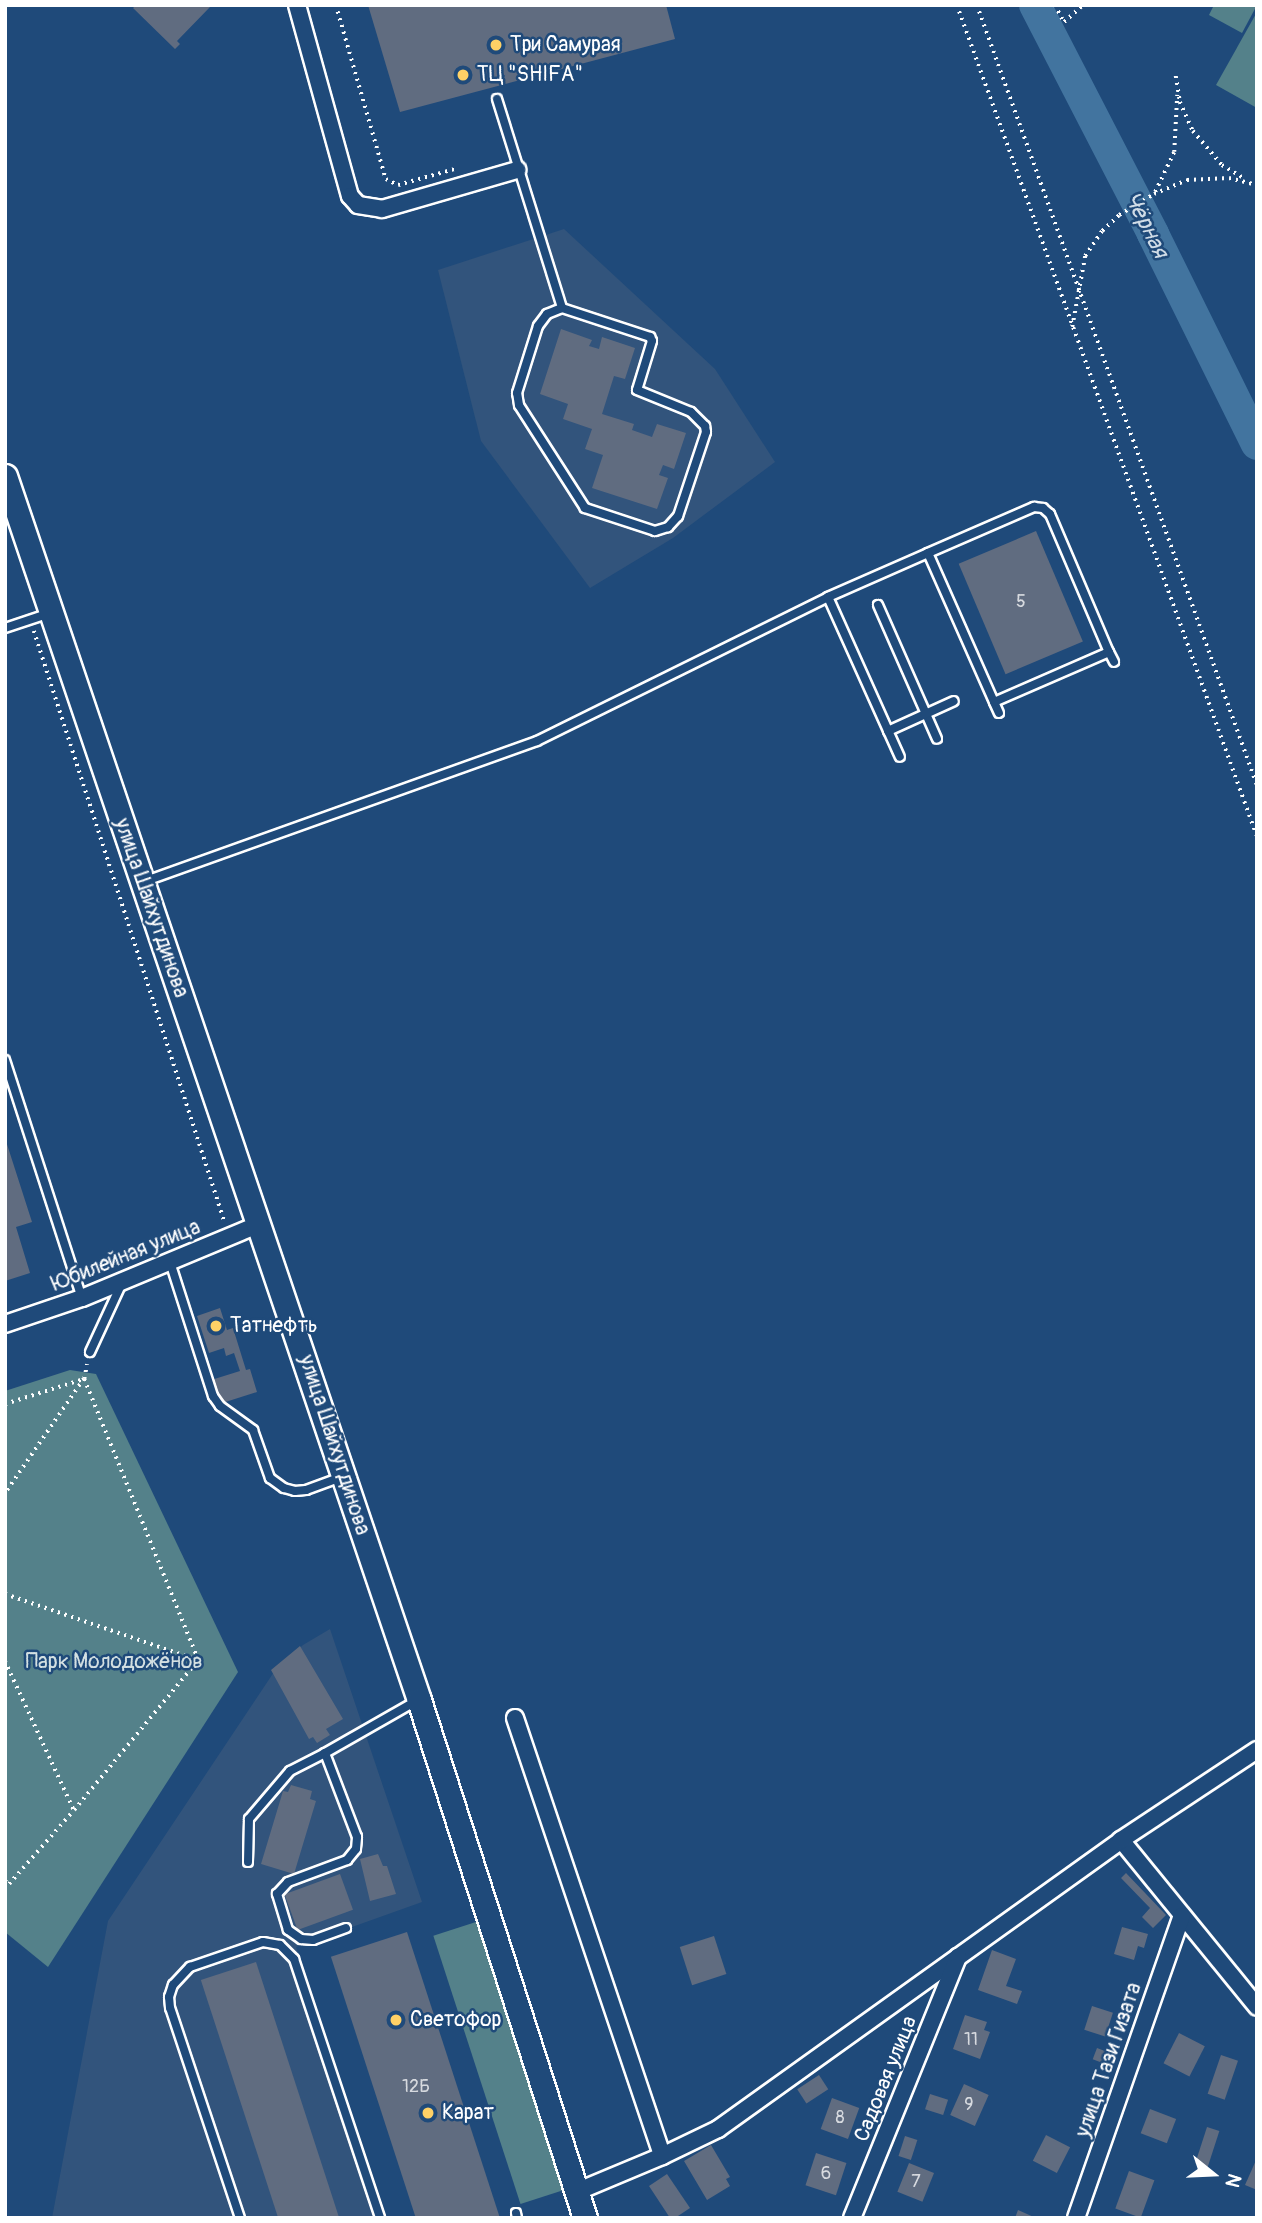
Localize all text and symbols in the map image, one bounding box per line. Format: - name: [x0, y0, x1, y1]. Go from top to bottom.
- place label: Три Самурая: [510, 32, 621, 58]
- marker: Три Самурая: [488, 37, 504, 53]
- place label: ТЦ "SHIFA": [477, 62, 583, 88]
- marker: ТЦ "SHIFA": [455, 67, 471, 83]
- water label: Чёрная: [1118, 188, 1174, 262]
- house number: 5: [1016, 591, 1026, 613]
- street label: улица Шайхутдинова: [109, 815, 193, 1001]
- street label: Юбилейная улица: [48, 1215, 204, 1297]
- place label: Татнефть: [230, 1313, 318, 1339]
- marker: Татнефть: [208, 1318, 224, 1334]
- street label: улица Шайхутдинова: [293, 1352, 375, 1538]
- park label: Парк Молодожёнов: [25, 1649, 203, 1675]
- street label: улица Тази Гизата: [1071, 1979, 1147, 2141]
- place label: Светофор: [410, 2007, 501, 2033]
- marker: Светофор: [388, 2012, 404, 2028]
- street label: Садовая улица: [849, 2012, 923, 2146]
- house number: 11: [964, 2029, 978, 2051]
- house number: 12Б: [402, 2076, 430, 2098]
- house number: 9: [964, 2094, 974, 2116]
- place label: Карат: [442, 2100, 494, 2126]
- marker: Карат: [420, 2105, 436, 2121]
- house number: 8: [835, 2107, 845, 2129]
- north arrow: [1178, 2139, 1248, 2209]
- house number: 6: [821, 2163, 831, 2185]
- house number: 7: [911, 2171, 921, 2193]
- text: N: [1220, 2171, 1246, 2190]

